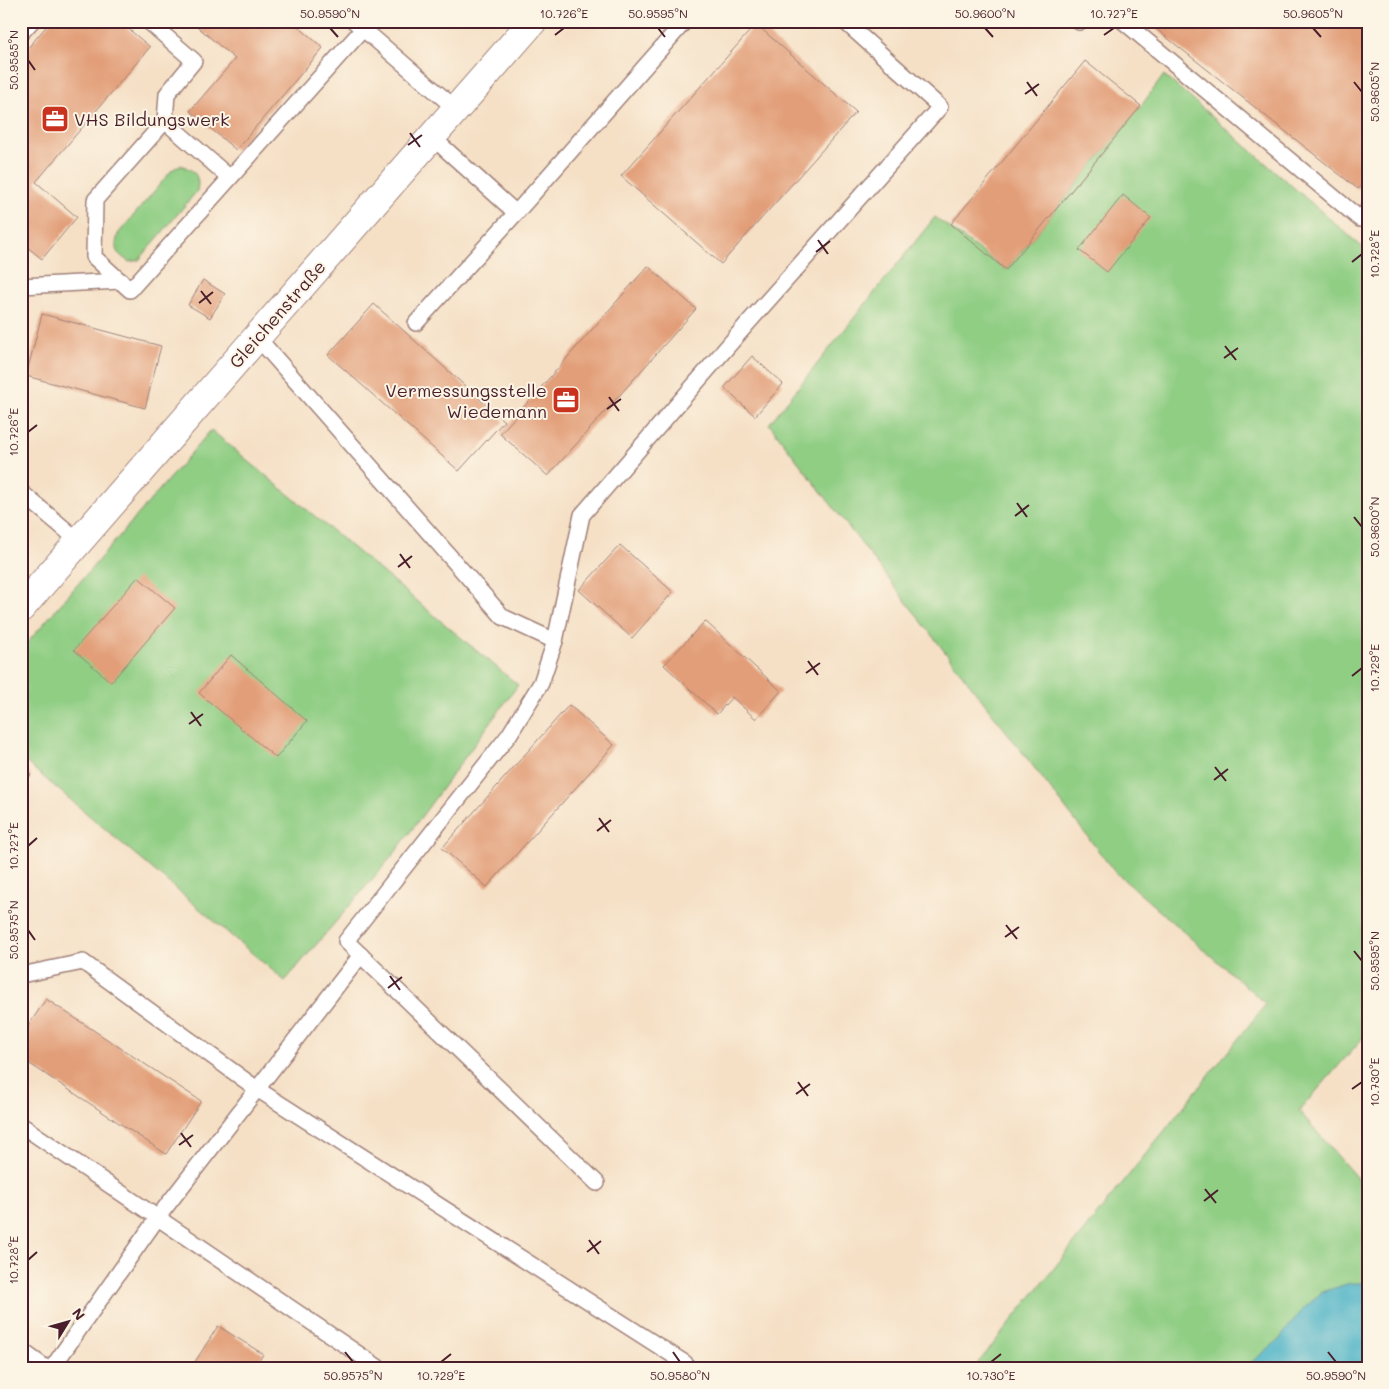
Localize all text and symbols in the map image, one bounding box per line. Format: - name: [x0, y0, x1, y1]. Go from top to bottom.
- text: 50.9590°N: [300, 5, 360, 21]
- text: 10.726°E: [540, 5, 588, 21]
- text: 50.9595°N: [628, 5, 688, 21]
- text: 50.9600°N: [955, 5, 1015, 21]
- text: 10.727°E: [1090, 5, 1138, 21]
- text: 50.9605°N: [1283, 5, 1343, 21]
- text: 50.9585°N: [5, 30, 21, 90]
- text: 50.9605°N: [1366, 62, 1382, 122]
- office icon: VHS Bildungswerk: [40, 104, 70, 134]
- place label: VHS Bildungswerk: [74, 107, 230, 131]
- text: 10.728°E: [1366, 230, 1382, 278]
- street label: Gleichenstraße: [223, 255, 331, 373]
- place label: Vermessungsstelle Wiedemann: [385, 378, 547, 423]
- office icon: Vermessungsstelle Wiedemann: [551, 385, 581, 415]
- text: 10.726°E: [5, 408, 21, 456]
- text: 50.9600°N: [1366, 497, 1382, 557]
- text: 10.729°E: [1366, 644, 1382, 692]
- text: 10.727°E: [5, 822, 21, 870]
- text: 50.9575°N: [5, 900, 21, 960]
- text: 50.9595°N: [1366, 931, 1382, 991]
- text: 10.730°E: [1366, 1057, 1382, 1106]
- text: 10.728°E: [5, 1236, 21, 1284]
- north arrow: [42, 1296, 92, 1346]
- text: N: [68, 1304, 90, 1324]
- text: 50.9575°N: [323, 1367, 383, 1383]
- text: 10.729°E: [417, 1367, 465, 1383]
- text: 50.9580°N: [650, 1367, 710, 1383]
- text: 10.730°E: [967, 1367, 1016, 1383]
- text: 50.9590°N: [1306, 1367, 1366, 1383]

